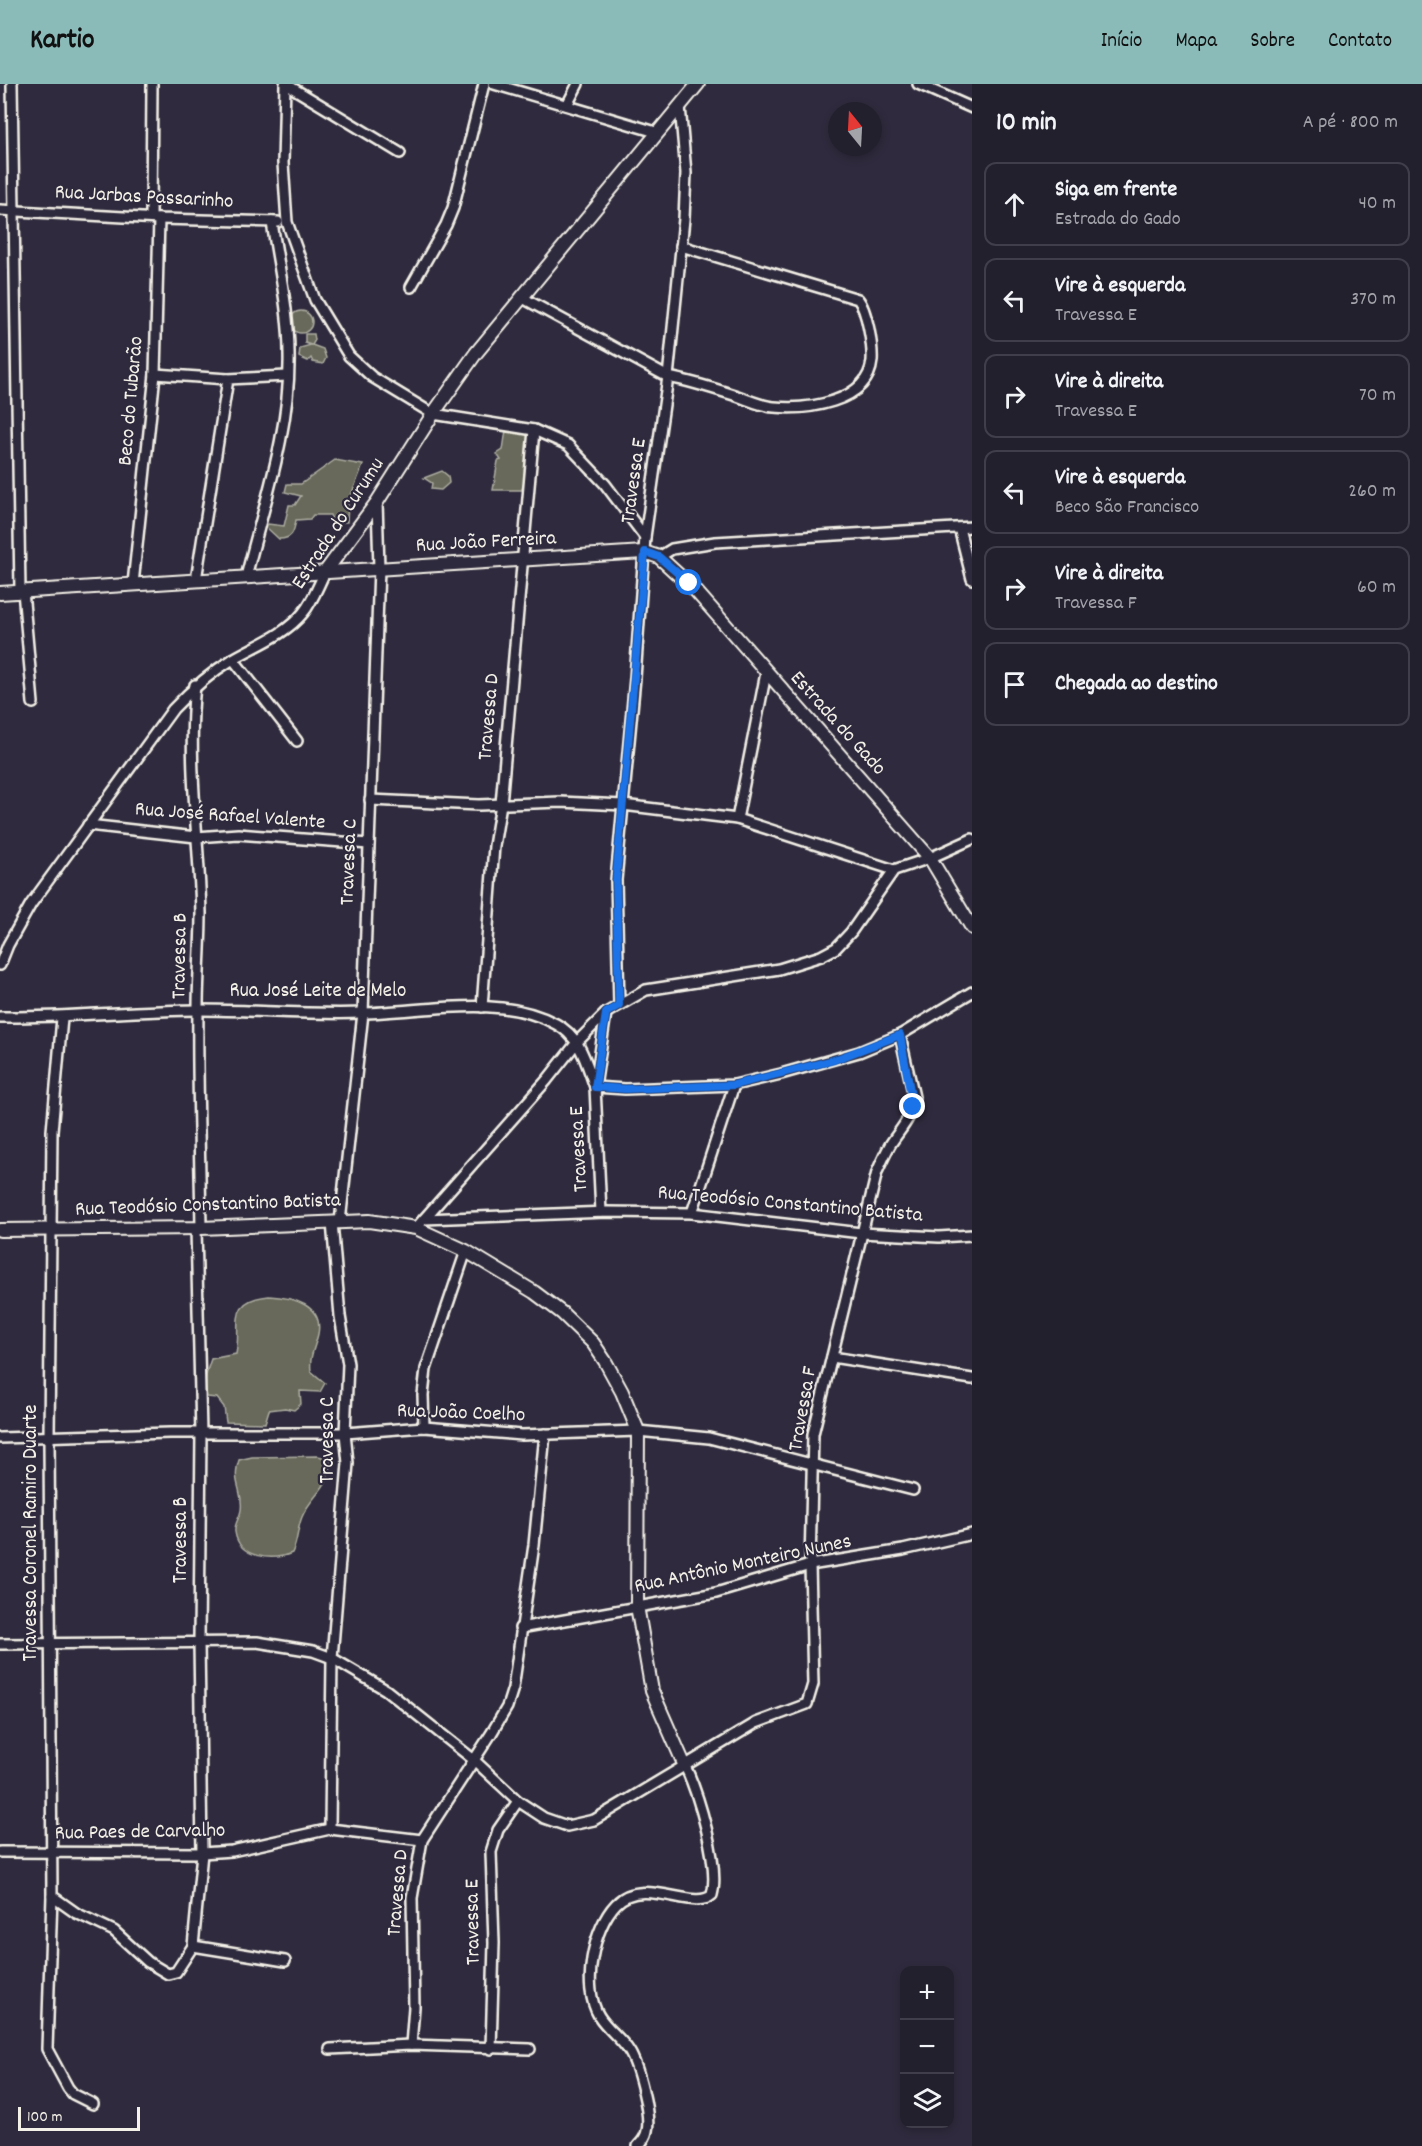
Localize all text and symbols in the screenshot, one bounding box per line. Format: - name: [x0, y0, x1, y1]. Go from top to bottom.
- text: Kartio: [30, 22, 94, 62]
- text: Início: [1101, 27, 1142, 57]
- text: Mapa: [1175, 27, 1217, 57]
- text: Sobre: [1250, 27, 1295, 57]
- text: Contato: [1328, 27, 1392, 57]
- north arrow: [828, 102, 882, 156]
- text: 10 min: [996, 105, 1056, 142]
- text: A pé · 800 m: [1303, 109, 1398, 137]
- text: Siga em frente: [1055, 175, 1177, 206]
- street label: Rua Jarbas Passarinho: [54, 178, 234, 218]
- icon: ahead: [998, 188, 1031, 221]
- text: 40 m: [1358, 190, 1396, 218]
- text: Estrada do Gado: [1055, 206, 1181, 234]
- text: Vire à esquerda: [1055, 271, 1185, 302]
- icon: left: [998, 284, 1031, 317]
- text: 370 m: [1350, 286, 1396, 314]
- text: Travessa E: [1055, 302, 1137, 330]
- street label: Beco do Tubarão: [111, 335, 153, 467]
- text: Vire à direita: [1055, 367, 1163, 398]
- icon: right: [998, 380, 1031, 413]
- text: 70 m: [1359, 382, 1396, 410]
- text: Travessa E: [1055, 398, 1137, 426]
- street label: Travessa E: [614, 436, 656, 526]
- street label: Estrada do Curumu: [285, 452, 393, 596]
- text: Vire à esquerda: [1055, 463, 1185, 494]
- icon: left: [998, 476, 1031, 509]
- text: 260 m: [1348, 478, 1396, 506]
- text: Beco São Francisco: [1055, 494, 1199, 522]
- street label: Rua João Ferreira: [415, 524, 558, 562]
- text: Vire à direita: [1055, 559, 1163, 590]
- route start: [675, 569, 701, 595]
- icon: right: [998, 572, 1031, 605]
- text: 60 m: [1357, 574, 1396, 602]
- text: Travessa F: [1055, 590, 1137, 618]
- street label: Estrada do Gado: [782, 665, 892, 783]
- icon: arrive: [998, 668, 1031, 701]
- text: Chegada ao destino: [1055, 669, 1218, 700]
- street label: Travessa D: [471, 672, 509, 762]
- street label: Rua José Rafael Valente: [134, 795, 326, 839]
- street label: Travessa C: [333, 818, 367, 906]
- street label: Travessa B: [165, 913, 197, 999]
- street label: Rua José Leite de Melo: [230, 977, 406, 1007]
- route end: [899, 1093, 925, 1119]
- street label: Travessa E: [563, 1105, 597, 1193]
- street label: Rua Teodósio Constantino Batista: [656, 1178, 925, 1232]
- street label: Rua Teodósio Constantino Batista: [75, 1186, 342, 1226]
- street label: Travessa F: [782, 1364, 826, 1454]
- street label: Travessa C: [314, 1397, 344, 1483]
- street label: Rua João Coelho: [396, 1397, 526, 1431]
- street label: Travessa Coronel Ramiro Duarte: [17, 1405, 47, 1661]
- street label: Travessa B: [167, 1497, 197, 1583]
- street label: Rua Antônio Monteiro Nunes: [632, 1527, 854, 1603]
- street label: Rua Paes de Carvalho: [54, 1817, 226, 1849]
- street label: Travessa D: [380, 1848, 418, 1938]
- street label: Travessa E: [458, 1878, 490, 1965]
- map controls: [900, 1966, 954, 2128]
- button: +: [900, 1966, 954, 2020]
- button: −: [900, 2020, 954, 2074]
- button: layers: [900, 2074, 954, 2128]
- scale bar: [18, 2104, 140, 2132]
- text: 100 m: [27, 2106, 63, 2129]

